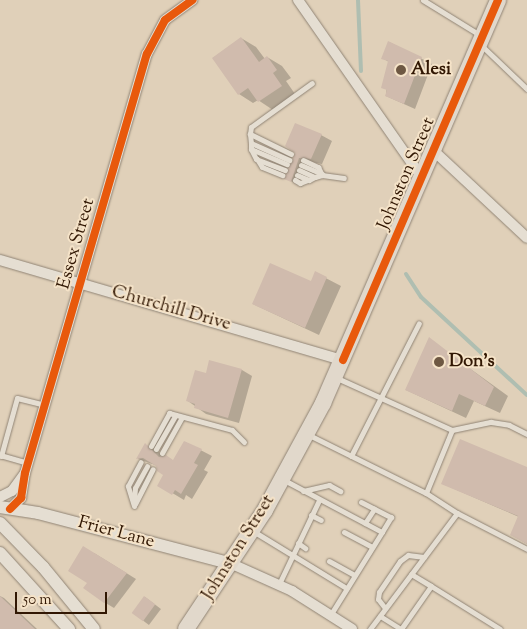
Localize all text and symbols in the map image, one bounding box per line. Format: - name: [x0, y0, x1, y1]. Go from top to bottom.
- place label: Alesi: [411, 59, 451, 81]
- marker: Alesi: [395, 64, 407, 76]
- street label: Johnston Street: [374, 114, 440, 234]
- street label: Essex Street: [54, 196, 100, 292]
- street label: Churchill Drive: [109, 282, 233, 336]
- place label: Don's: [449, 351, 495, 373]
- marker: Don's: [433, 356, 445, 368]
- street label: Johnston Street: [198, 491, 280, 605]
- street label: Frier Lane: [75, 512, 157, 554]
- scale bar: [18, 582, 110, 614]
- text: 50 m: [23, 590, 52, 611]

